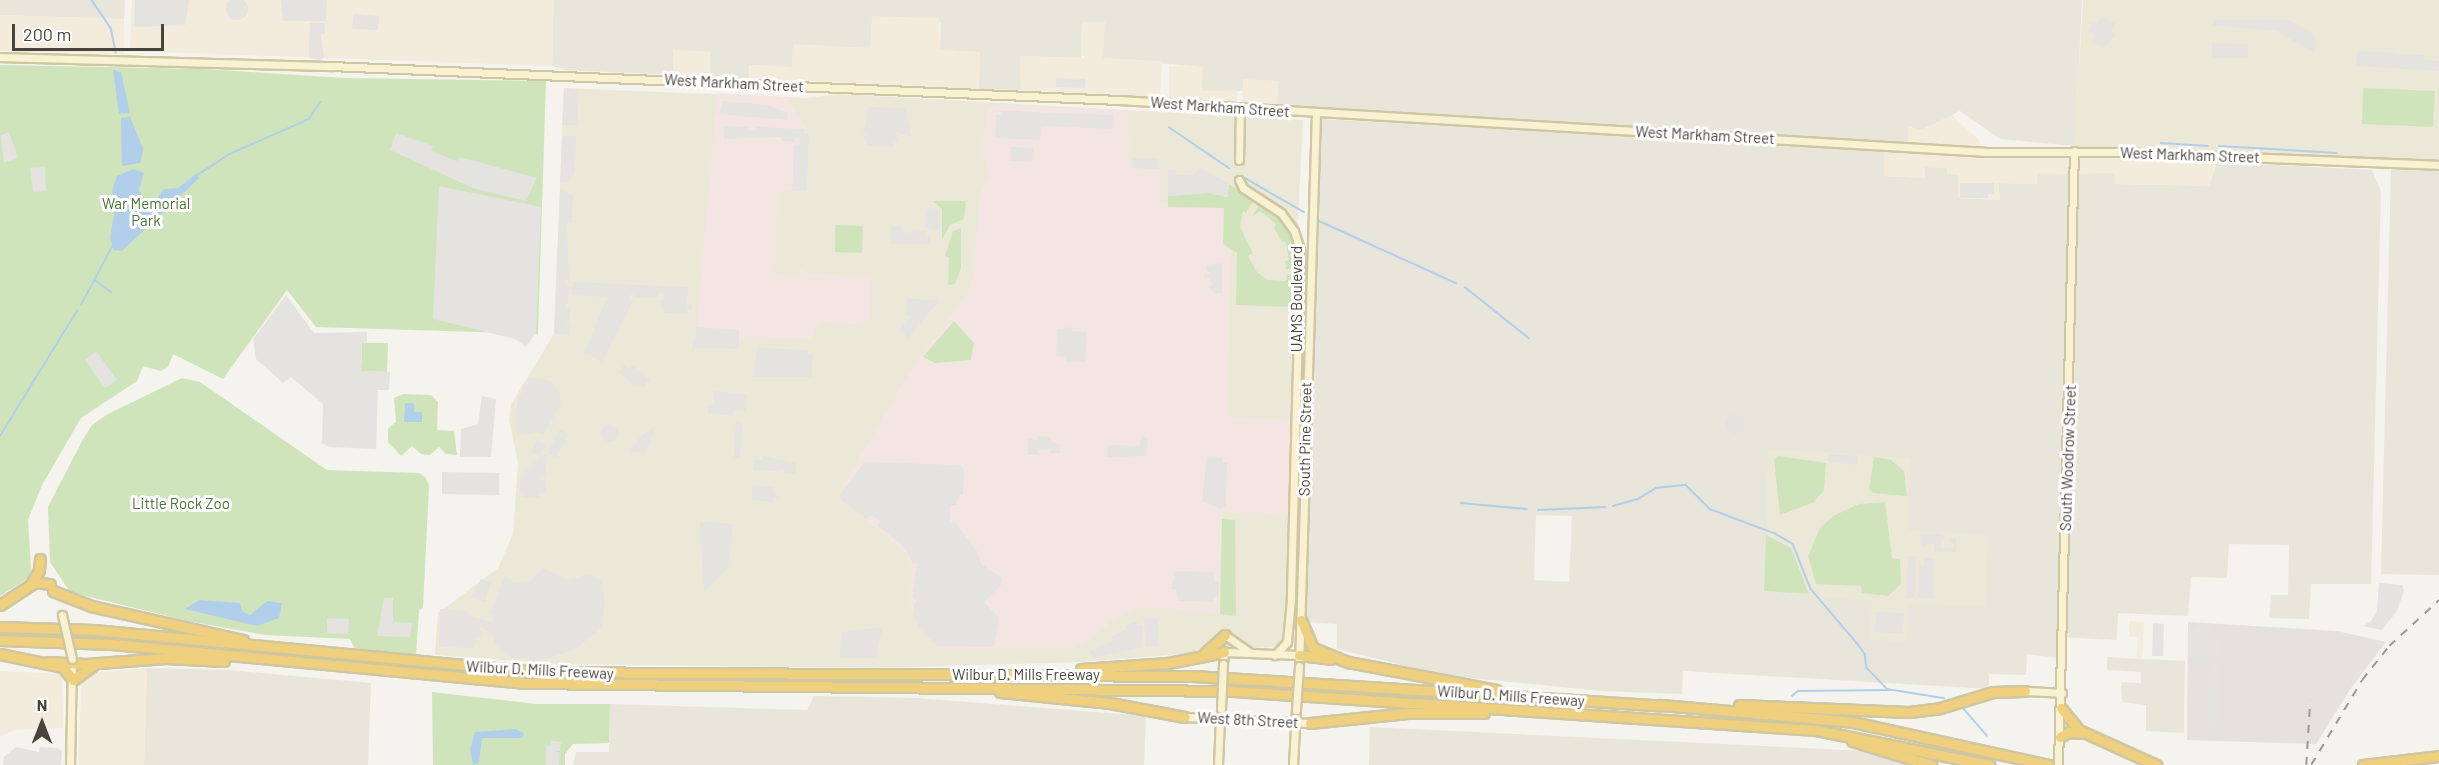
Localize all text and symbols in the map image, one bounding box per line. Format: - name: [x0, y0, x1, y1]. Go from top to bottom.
- scale bar: [15, 12, 166, 50]
- text: 200 m: [23, 23, 71, 45]
- street label: West Markham Street: [664, 70, 804, 96]
- street label: West Markham Street: [1150, 93, 1290, 121]
- street label: West Markham Street: [1635, 122, 1775, 148]
- street label: West Markham Street: [2120, 144, 2260, 166]
- park label: War Memorial Park: [102, 194, 190, 229]
- street label: UAMS Boulevard: [1288, 246, 1306, 352]
- street label: South Pine Street: [1295, 382, 1315, 496]
- street label: South Woodrow Street: [2056, 384, 2080, 532]
- park label: Little Rock Zoo: [132, 495, 230, 513]
- street label: Wilbur D. Mills Freeway: [466, 657, 614, 683]
- street label: Wilbur D. Mills Freeway: [952, 666, 1100, 684]
- street label: Wilbur D. Mills Freeway: [1437, 682, 1585, 710]
- north arrow: [12, 693, 72, 753]
- text: N: [37, 695, 47, 714]
- street label: West 8th Street: [1197, 708, 1299, 732]

